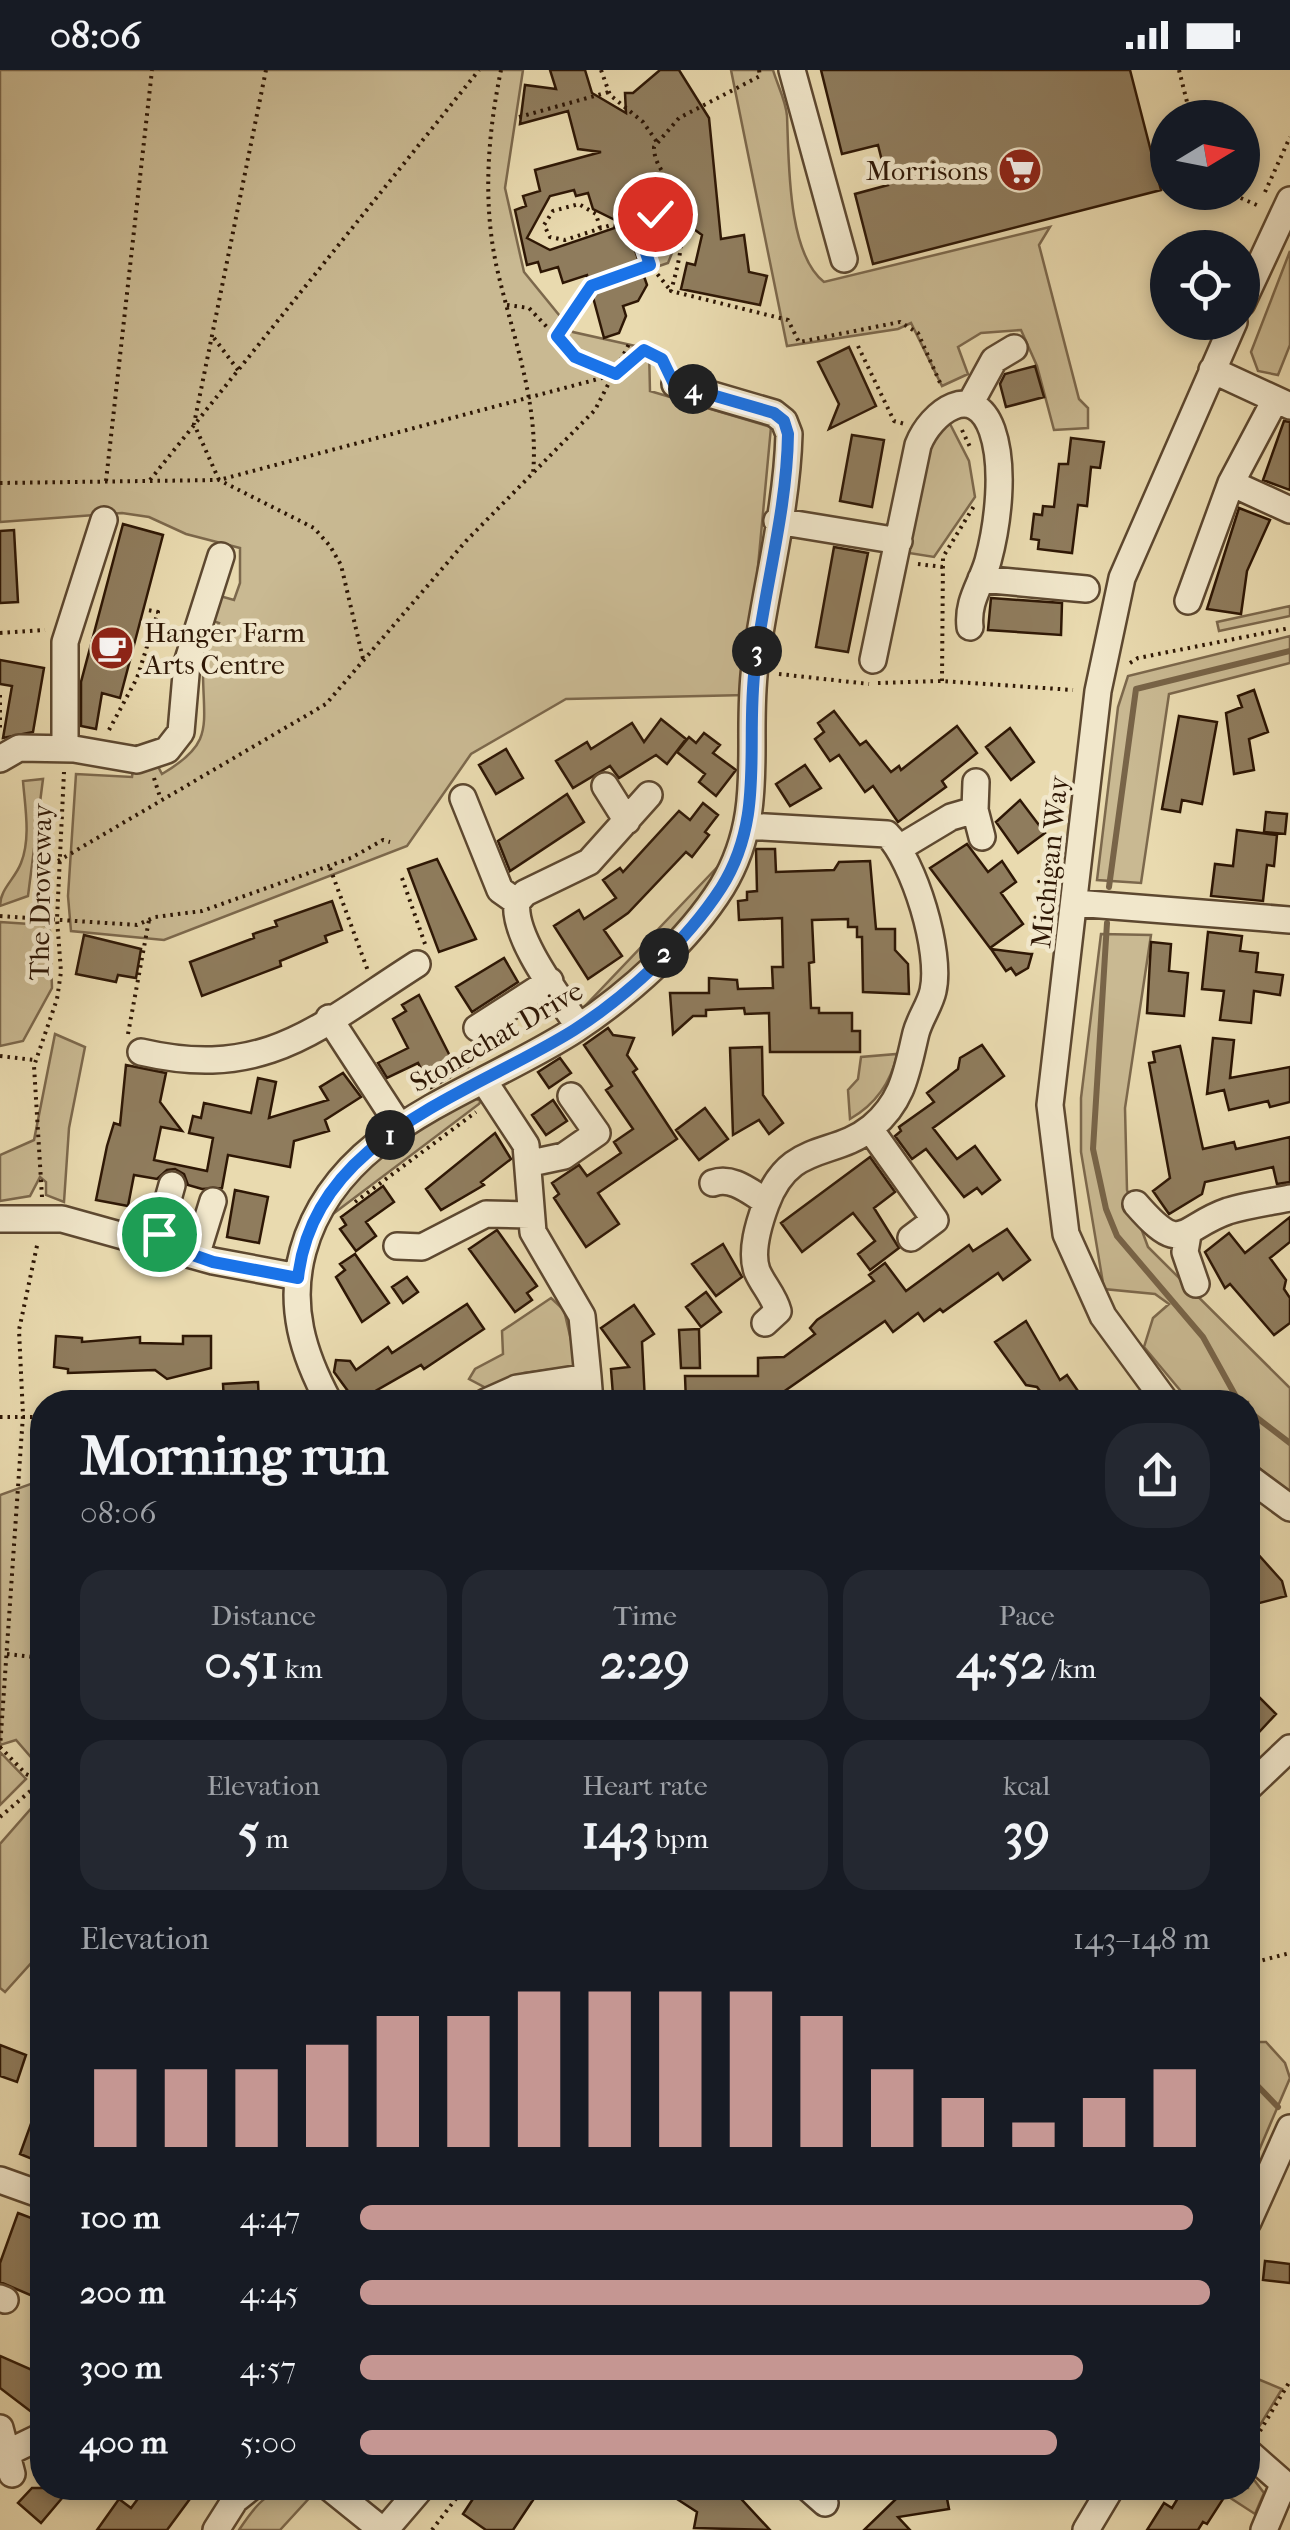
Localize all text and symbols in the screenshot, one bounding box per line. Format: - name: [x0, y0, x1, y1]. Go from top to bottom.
- text: 08:06: [50, 13, 141, 58]
- north arrow: [1150, 100, 1260, 210]
- map controls: [1150, 100, 1260, 340]
- supermarket icon: Morrisons: [997, 147, 1043, 193]
- place label: Morrisons: [866, 154, 988, 187]
- pin: [613, 172, 698, 257]
- icon: check: [628, 187, 683, 242]
- button: locate: [1150, 230, 1260, 340]
- pin: 4: [668, 364, 718, 414]
- text: 4: [685, 372, 701, 405]
- place label: Hanger Farm Arts Centre: [143, 616, 306, 681]
- cafe icon: Hanger Farm Arts Centre: [89, 625, 135, 671]
- pin: 3: [732, 626, 782, 676]
- text: 3: [751, 634, 763, 667]
- street label: Michigan Way: [1024, 773, 1075, 950]
- street label: The Droveway: [22, 802, 59, 981]
- pin: 2: [639, 928, 689, 978]
- text: 2: [657, 936, 671, 969]
- street label: Stonechat Drive: [404, 974, 589, 1099]
- pin: 1: [365, 1110, 415, 1160]
- text: 1: [385, 1118, 395, 1151]
- pin: [117, 1192, 202, 1277]
- icon: arrive: [132, 1207, 187, 1262]
- button: share: [1105, 1423, 1210, 1528]
- text: Morning run: [80, 1424, 388, 1488]
- text: 08:06: [80, 1494, 156, 1531]
- text: Distance: [211, 1599, 316, 1632]
- text: Time: [613, 1599, 677, 1632]
- text: Pace: [999, 1599, 1055, 1632]
- text: 0.51: [204, 1632, 279, 1691]
- text: 2:29: [600, 1632, 690, 1691]
- text: 4:52: [957, 1632, 1046, 1691]
- text: km: [279, 1652, 323, 1685]
- text: /km: [1046, 1652, 1096, 1685]
- text: Elevation: [207, 1769, 320, 1802]
- text: Heart rate: [582, 1769, 708, 1802]
- text: kcal: [1003, 1769, 1050, 1802]
- text: 5: [238, 1802, 259, 1861]
- text: 143: [582, 1802, 649, 1861]
- text: 39: [1003, 1802, 1050, 1861]
- text: m: [259, 1822, 289, 1855]
- text: bpm: [649, 1822, 708, 1855]
- text: Elevation: [80, 1920, 209, 1957]
- text: 143–148 m: [1073, 1920, 1210, 1957]
- text: 100 m: [80, 2199, 160, 2236]
- text: 4:47: [240, 2199, 300, 2236]
- text: 200 m: [80, 2274, 165, 2311]
- text: 4:45: [240, 2274, 299, 2311]
- text: 300 m: [80, 2349, 162, 2386]
- text: 4:57: [240, 2349, 296, 2386]
- text: 400 m: [80, 2424, 168, 2461]
- text: 5:00: [240, 2424, 297, 2461]

